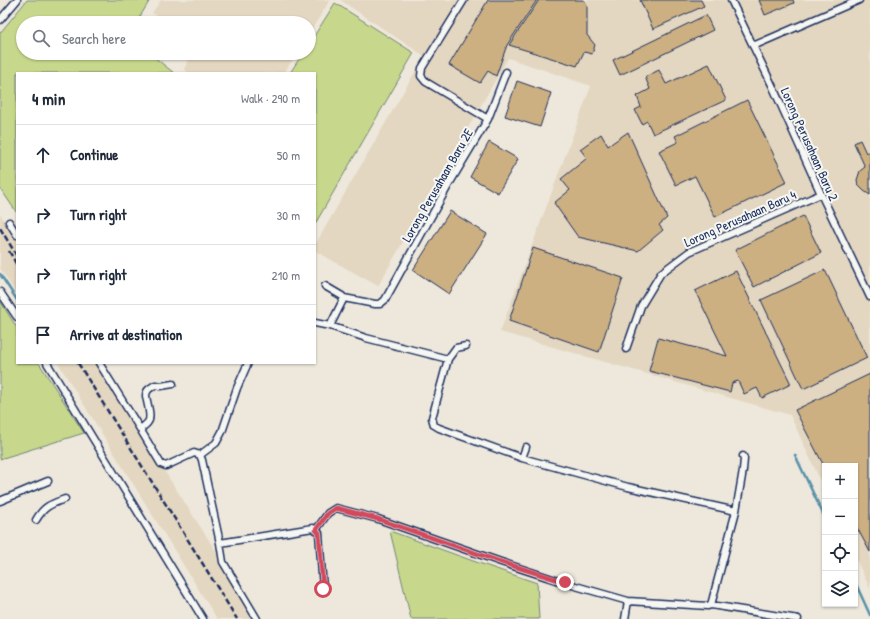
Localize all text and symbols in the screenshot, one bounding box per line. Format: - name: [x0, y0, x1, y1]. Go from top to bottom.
- search box: [16, 16, 316, 60]
- icon: search: [30, 27, 52, 49]
- text: Search here: [62, 28, 126, 49]
- street label: Lorong Perusahaan Baru 2: [777, 85, 843, 203]
- text: 4 min: [32, 87, 65, 110]
- text: Walk · 290 m: [241, 89, 300, 107]
- street label: Lorong Perusahaan Baru 2E: [397, 125, 477, 245]
- icon: ahead: [32, 144, 54, 166]
- text: Continue: [70, 144, 118, 165]
- text: 50 m: [277, 146, 300, 164]
- street label: Lorong Perusahaan Baru 4: [681, 185, 799, 251]
- icon: right: [32, 204, 54, 226]
- text: Turn right: [70, 204, 126, 225]
- text: 30 m: [277, 206, 300, 224]
- icon: right: [32, 264, 54, 286]
- text: Turn right: [70, 264, 126, 285]
- text: 210 m: [272, 266, 300, 284]
- icon: arrive: [32, 324, 54, 346]
- text: Arrive at destination: [70, 324, 182, 345]
- map controls: [822, 463, 858, 607]
- button: +: [822, 463, 858, 499]
- button: −: [822, 499, 858, 535]
- button: locate: [822, 535, 858, 571]
- button: layers: [822, 571, 858, 607]
- route end: [556, 573, 574, 591]
- route start: [314, 580, 332, 598]

